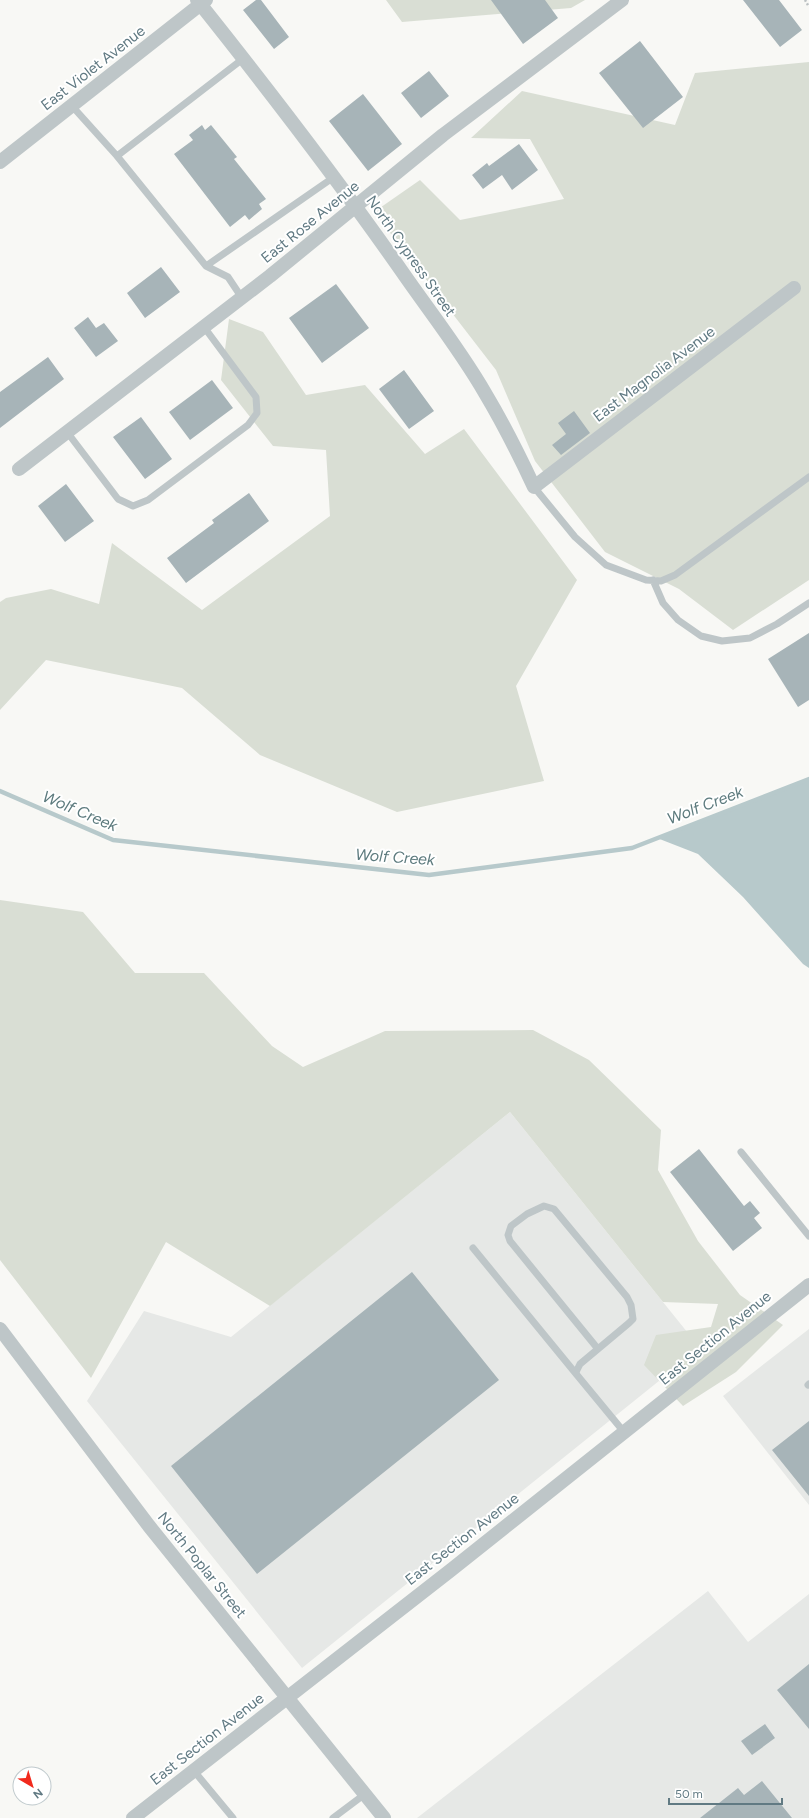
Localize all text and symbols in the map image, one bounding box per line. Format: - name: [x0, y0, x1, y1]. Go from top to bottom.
- street label: East Violet Avenue: [37, 22, 149, 114]
- street label: East Rose Avenue: [257, 177, 363, 267]
- street label: North Cypress Street: [362, 192, 460, 320]
- street label: East Magnolia Avenue: [589, 322, 719, 426]
- water label: Wolf Creek: [664, 781, 747, 828]
- water label: Wolf Creek: [40, 787, 122, 836]
- water label: Wolf Creek: [355, 845, 437, 869]
- street label: East Section Avenue: [655, 1287, 775, 1389]
- street label: East Section Avenue: [402, 1489, 522, 1589]
- street label: North Poplar Street: [154, 1508, 250, 1622]
- street label: East Section Avenue: [147, 1689, 267, 1789]
- north arrow: [12, 1766, 52, 1806]
- scale bar: [669, 1780, 782, 1806]
- text: N: [30, 1786, 45, 1801]
- text: 50 m: [675, 1787, 703, 1801]

